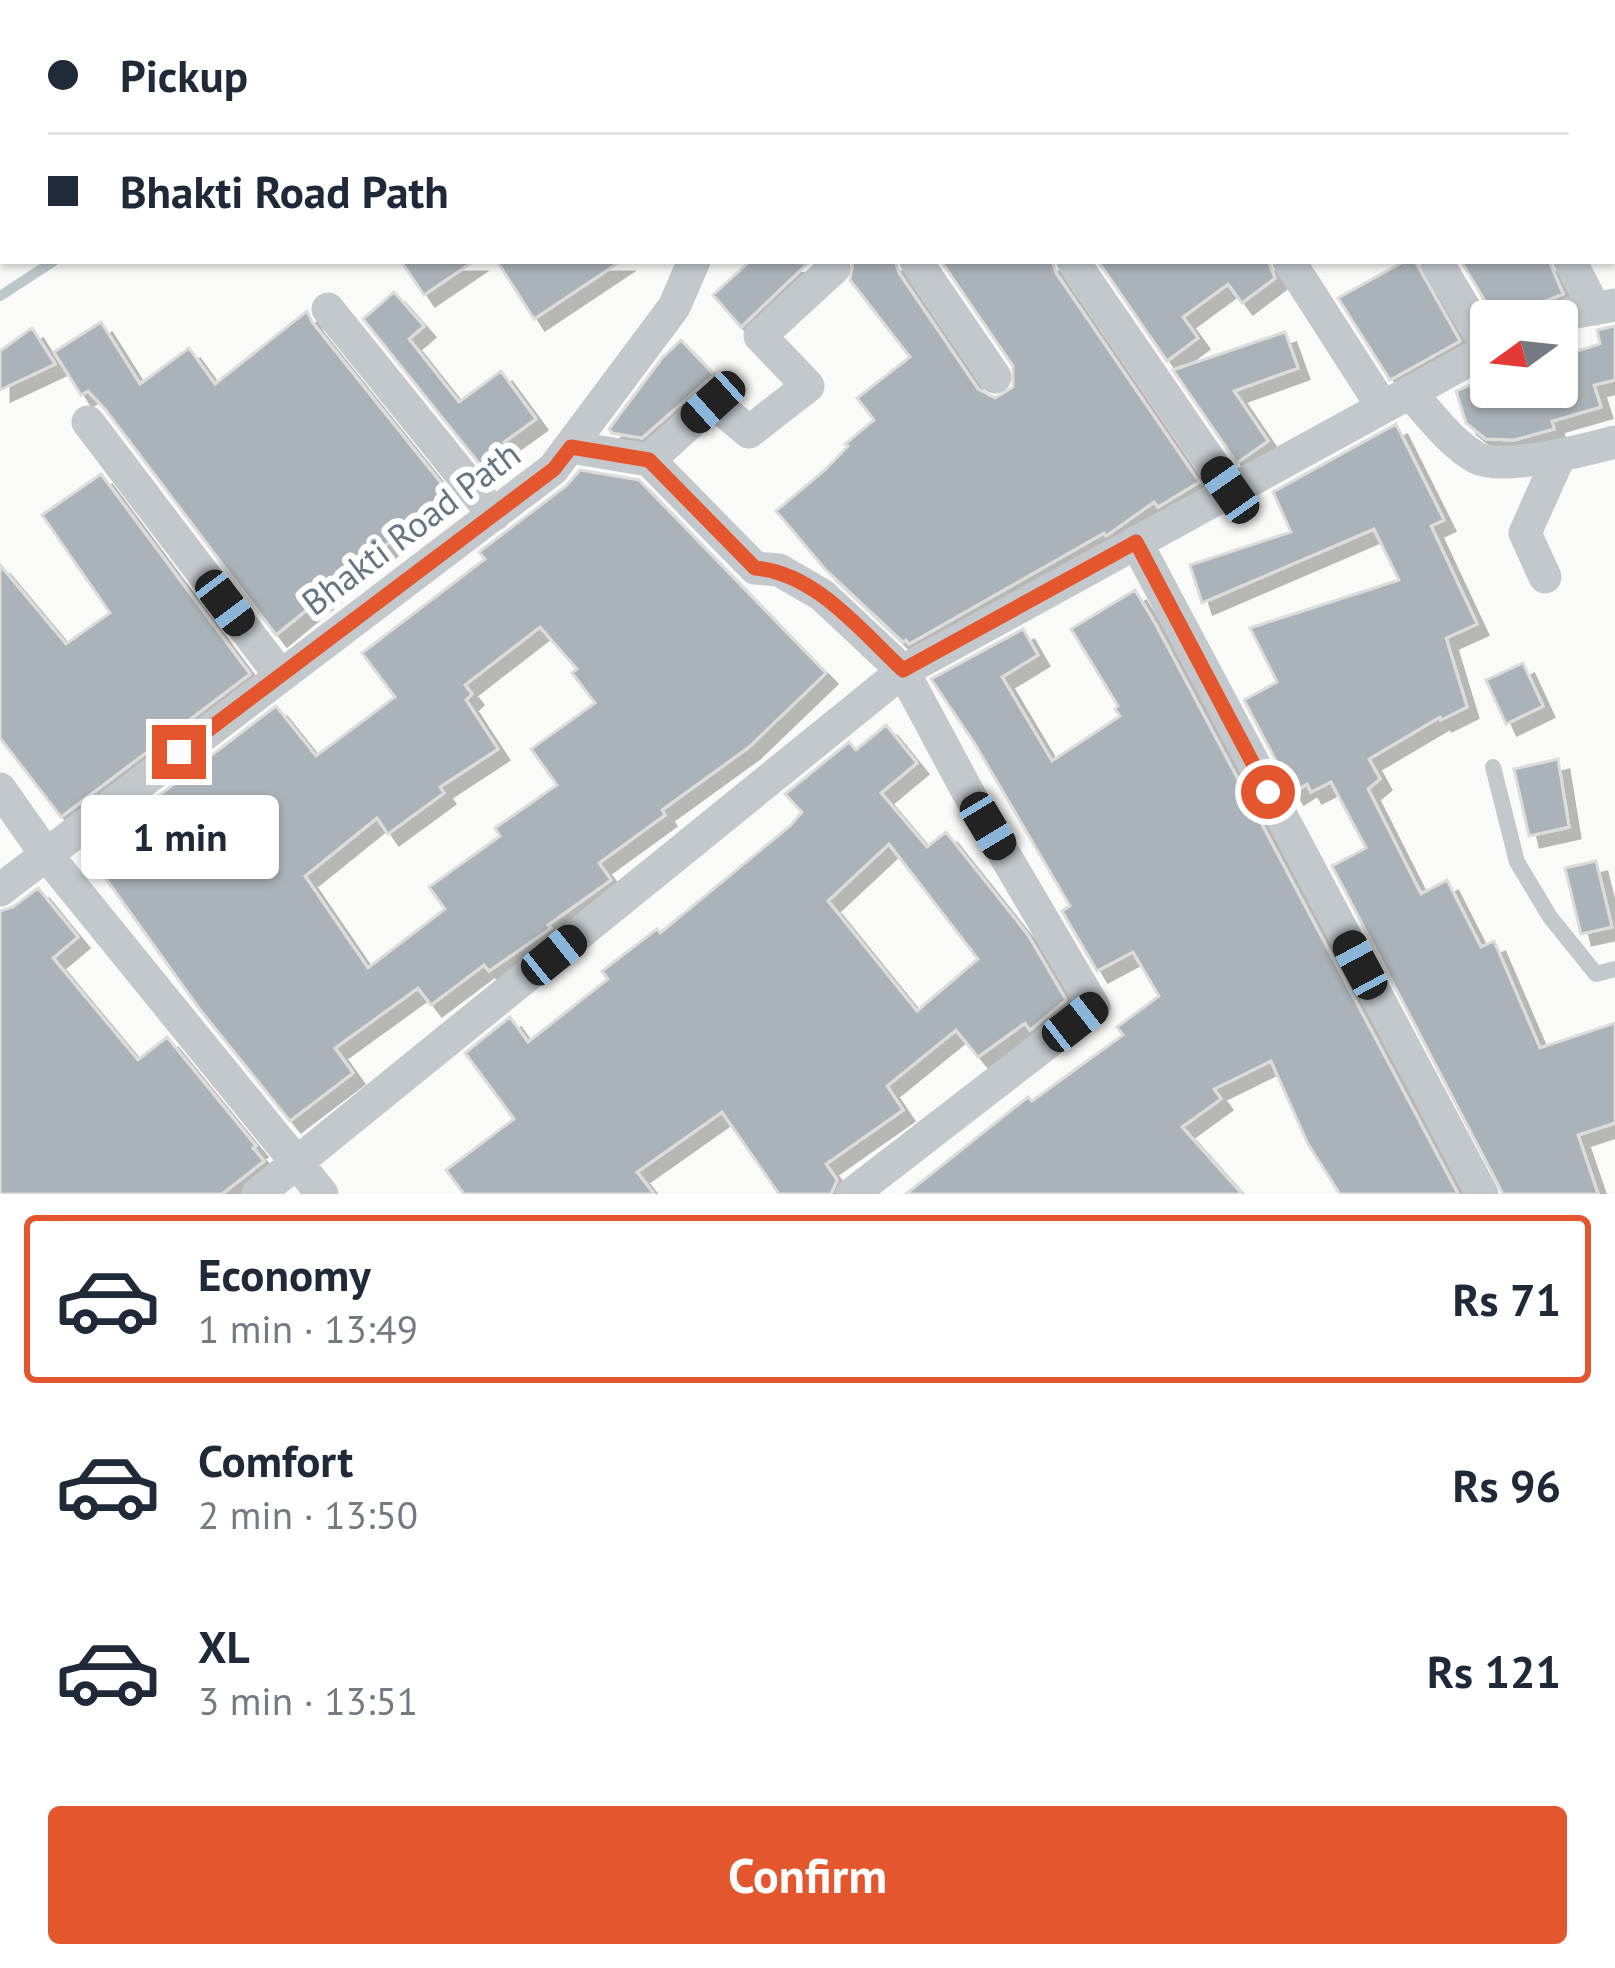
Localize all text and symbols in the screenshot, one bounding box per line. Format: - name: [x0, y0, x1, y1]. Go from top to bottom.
- text: Pickup: [120, 46, 248, 104]
- text: Bhakti Road Path: [120, 162, 449, 220]
- north arrow: [1470, 300, 1578, 408]
- map controls: [1470, 300, 1578, 408]
- car: [674, 365, 752, 439]
- street label: Bhakti Road Path: [292, 430, 529, 625]
- car: [1195, 450, 1265, 530]
- car: [189, 563, 261, 643]
- route end: [152, 725, 206, 779]
- route start: [1241, 765, 1295, 819]
- car: [954, 786, 1022, 866]
- callout: 1 min: [80, 794, 278, 878]
- text: 1 min: [132, 811, 228, 862]
- car: [515, 918, 593, 992]
- car: [1327, 925, 1393, 1005]
- car: [1036, 986, 1114, 1058]
- icon: car: [54, 1245, 162, 1353]
- text: Economy: [198, 1245, 371, 1303]
- text: Rs 71: [1453, 1270, 1561, 1328]
- text: 1 min · 13:49: [198, 1303, 418, 1354]
- icon: car: [54, 1431, 162, 1539]
- text: Comfort: [198, 1431, 353, 1489]
- text: Rs 96: [1453, 1456, 1561, 1514]
- text: 2 min · 13:50: [198, 1489, 418, 1540]
- icon: car: [54, 1617, 162, 1725]
- text: XL: [198, 1617, 250, 1675]
- text: Rs 121: [1427, 1642, 1561, 1700]
- text: 3 min · 13:51: [198, 1675, 418, 1726]
- button: Confirm: [48, 1806, 1567, 1944]

